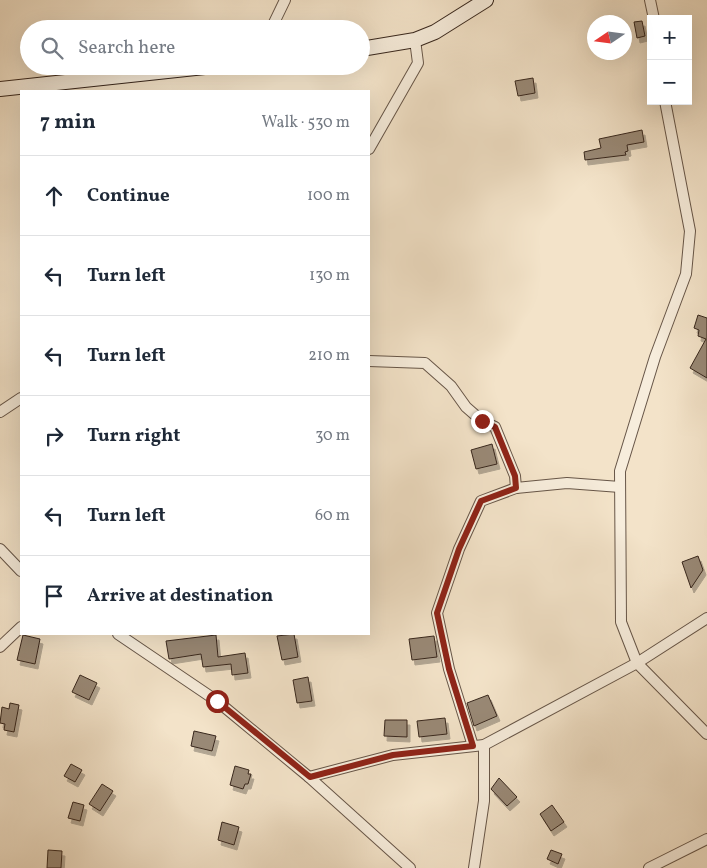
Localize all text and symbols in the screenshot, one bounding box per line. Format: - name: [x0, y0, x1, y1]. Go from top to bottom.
- north arrow: [587, 15, 632, 60]
- map controls: [647, 15, 692, 105]
- button: +: [647, 15, 692, 60]
- search box: [20, 20, 370, 75]
- icon: search: [38, 34, 66, 62]
- text: Search here: [78, 35, 175, 61]
- button: −: [647, 60, 692, 105]
- text: 7 min: [40, 108, 96, 137]
- text: Walk · 530 m: [262, 112, 350, 134]
- icon: ahead: [40, 182, 68, 210]
- text: Continue: [87, 183, 170, 209]
- text: 100 m: [307, 185, 350, 207]
- icon: left: [40, 262, 68, 290]
- text: Turn left: [87, 263, 166, 289]
- text: 130 m: [309, 265, 350, 287]
- icon: left: [40, 342, 68, 370]
- text: Turn left: [87, 343, 166, 369]
- text: 210 m: [308, 345, 350, 367]
- route end: [471, 410, 494, 433]
- icon: right: [40, 422, 68, 450]
- text: Turn right: [87, 423, 180, 449]
- text: 30 m: [315, 425, 350, 447]
- icon: left: [40, 502, 68, 530]
- text: Turn left: [87, 503, 166, 529]
- text: 60 m: [315, 505, 350, 527]
- icon: arrive: [40, 582, 68, 610]
- text: Arrive at destination: [87, 583, 273, 609]
- route start: [206, 690, 229, 713]

